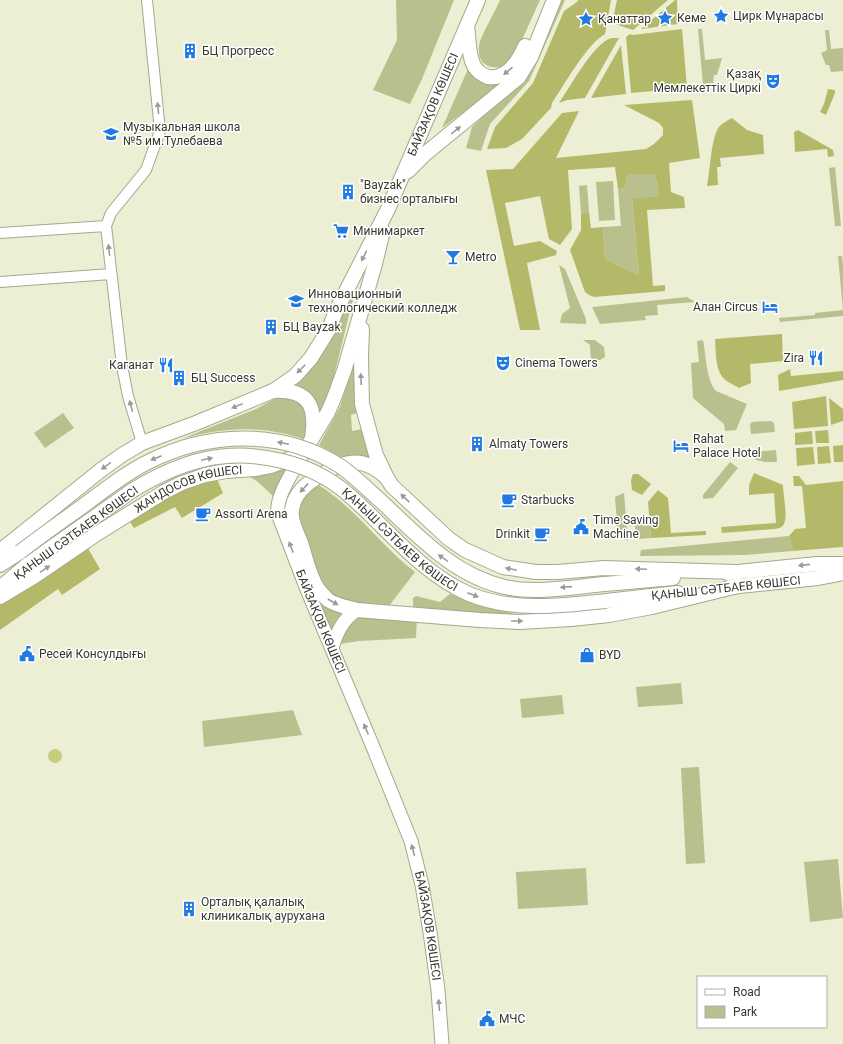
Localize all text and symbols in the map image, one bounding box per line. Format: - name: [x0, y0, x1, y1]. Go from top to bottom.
- place icon: Цирк Мұнарасы: [712, 7, 730, 25]
- place icon: Кеме: [656, 9, 674, 27]
- place label: Цирк Мұнарасы: [733, 9, 824, 23]
- place icon: Қанаттар: [577, 10, 595, 28]
- place label: Кеме: [677, 11, 706, 25]
- place label: Қанаттар: [598, 12, 651, 26]
- building icon: БЦ Прогресс: [181, 42, 199, 60]
- place label: БЦ Прогресс: [202, 44, 274, 58]
- street label: БАЙЗАҚОВ КӨШЕСІ: [405, 51, 461, 158]
- one-way arrow: [502, 66, 513, 75]
- place label: Қазақ Мемлекеттік Циркі: [653, 67, 761, 95]
- theatre icon: Қазақ Мемлекеттік Циркі: [764, 72, 782, 90]
- one-way arrow: [154, 102, 161, 114]
- place label: Музыкальная школа №5 им.Тулебаева: [123, 120, 240, 148]
- school or university icon: Музыкальная школа №5 им.Тулебаева: [102, 125, 120, 143]
- one-way arrow: [450, 125, 461, 134]
- place label: "Bayzak" бизнес орталығы: [360, 178, 458, 206]
- building icon: "Bayzak" бизнес орталығы: [339, 183, 357, 201]
- supermarket icon: Минимаркет: [332, 222, 350, 240]
- place label: Минимаркет: [353, 224, 425, 238]
- one-way arrow: [105, 244, 112, 256]
- bar icon: Metro: [444, 248, 462, 266]
- one-way arrow: [360, 250, 367, 262]
- place label: Metro: [465, 250, 497, 264]
- place label: Инновационный технологический колледж: [308, 287, 458, 315]
- school or university icon: Инновационный технологический колледж: [287, 292, 305, 310]
- hotel icon: Алан Circus: [761, 298, 779, 316]
- place label: Алан Circus: [693, 300, 758, 314]
- building icon: БЦ Bayzak: [262, 318, 280, 336]
- place label: БЦ Bayzak: [283, 320, 341, 334]
- restaurant icon: Zira: [807, 349, 825, 367]
- place label: Zira: [784, 351, 804, 365]
- theatre icon: Cinema Towers: [494, 354, 512, 372]
- restaurant icon: Каганат: [157, 356, 175, 374]
- place label: Cinema Towers: [515, 356, 598, 370]
- place label: Каганат: [109, 358, 154, 372]
- one-way arrow: [296, 364, 306, 374]
- building icon: БЦ Success: [170, 369, 188, 387]
- place label: БЦ Success: [191, 371, 255, 385]
- one-way arrow: [358, 372, 364, 385]
- one-way arrow: [128, 400, 134, 412]
- one-way arrow: [230, 404, 242, 410]
- place label: Rahat Palace Hotel: [693, 432, 761, 460]
- building icon: Almaty Towers: [468, 435, 486, 453]
- place label: Almaty Towers: [489, 437, 568, 451]
- hotel icon: Rahat Palace Hotel: [672, 437, 690, 455]
- one-way arrow: [277, 439, 289, 445]
- one-way arrow: [150, 456, 162, 462]
- one-way arrow: [201, 456, 214, 462]
- one-way arrow: [101, 462, 112, 470]
- street label: ЖАНДОСОВ КӨШЕСІ: [132, 463, 243, 516]
- street label: ҚАНЫШ СӘТБАЕВ КӨШЕСІ: [11, 483, 141, 583]
- one-way arrow: [299, 483, 309, 493]
- street label: ҚАНЫШ СӘТБАЕВ КӨШЕСІ: [339, 485, 460, 594]
- cafe icon: Starbucks: [500, 491, 518, 509]
- one-way arrow: [400, 493, 410, 503]
- place label: Starbucks: [521, 493, 575, 507]
- cafe icon: Assorti Arena: [194, 505, 212, 523]
- place label: Assorti Arena: [215, 507, 288, 521]
- place label: Time Saving Machine: [593, 513, 659, 541]
- public building icon: Time Saving Machine: [572, 518, 590, 536]
- cafe icon: Drinkit: [533, 525, 551, 543]
- place label: Drinkit: [496, 527, 530, 541]
- one-way arrow: [288, 541, 294, 553]
- one-way arrow: [437, 554, 449, 561]
- one-way arrow: [798, 562, 810, 569]
- one-way arrow: [40, 565, 50, 573]
- one-way arrow: [505, 566, 518, 572]
- one-way arrow: [635, 566, 647, 573]
- street label: БАЙЗАҚОВ КӨШЕСІ: [293, 568, 348, 675]
- street label: ҚАНЫШ СӘТБАЕВ КӨШЕСІ: [651, 573, 801, 603]
- one-way arrow: [560, 584, 572, 591]
- one-way arrow: [467, 592, 478, 598]
- one-way arrow: [327, 598, 339, 605]
- one-way arrow: [511, 618, 524, 624]
- public building icon: Ресей Консулдығы: [18, 645, 36, 663]
- shop icon: BYD: [578, 646, 596, 664]
- place label: Ресей Консулдығы: [39, 647, 146, 661]
- place label: BYD: [599, 648, 621, 662]
- one-way arrow: [362, 722, 368, 734]
- one-way arrow: [410, 843, 416, 855]
- street label: БАЙЗАҚОВ КӨШЕСІ: [412, 869, 444, 981]
- place label: Орталық қалалық клиникалық аурухана: [201, 895, 325, 923]
- building icon: Орталық қалалық клиникалық аурухана: [180, 900, 198, 918]
- legend: [697, 976, 827, 1028]
- text: Road: [733, 985, 761, 999]
- one-way arrow: [436, 999, 442, 1011]
- text: Park: [733, 1005, 758, 1019]
- public building icon: МЧС: [478, 1010, 496, 1028]
- place label: МЧС: [499, 1012, 526, 1026]

